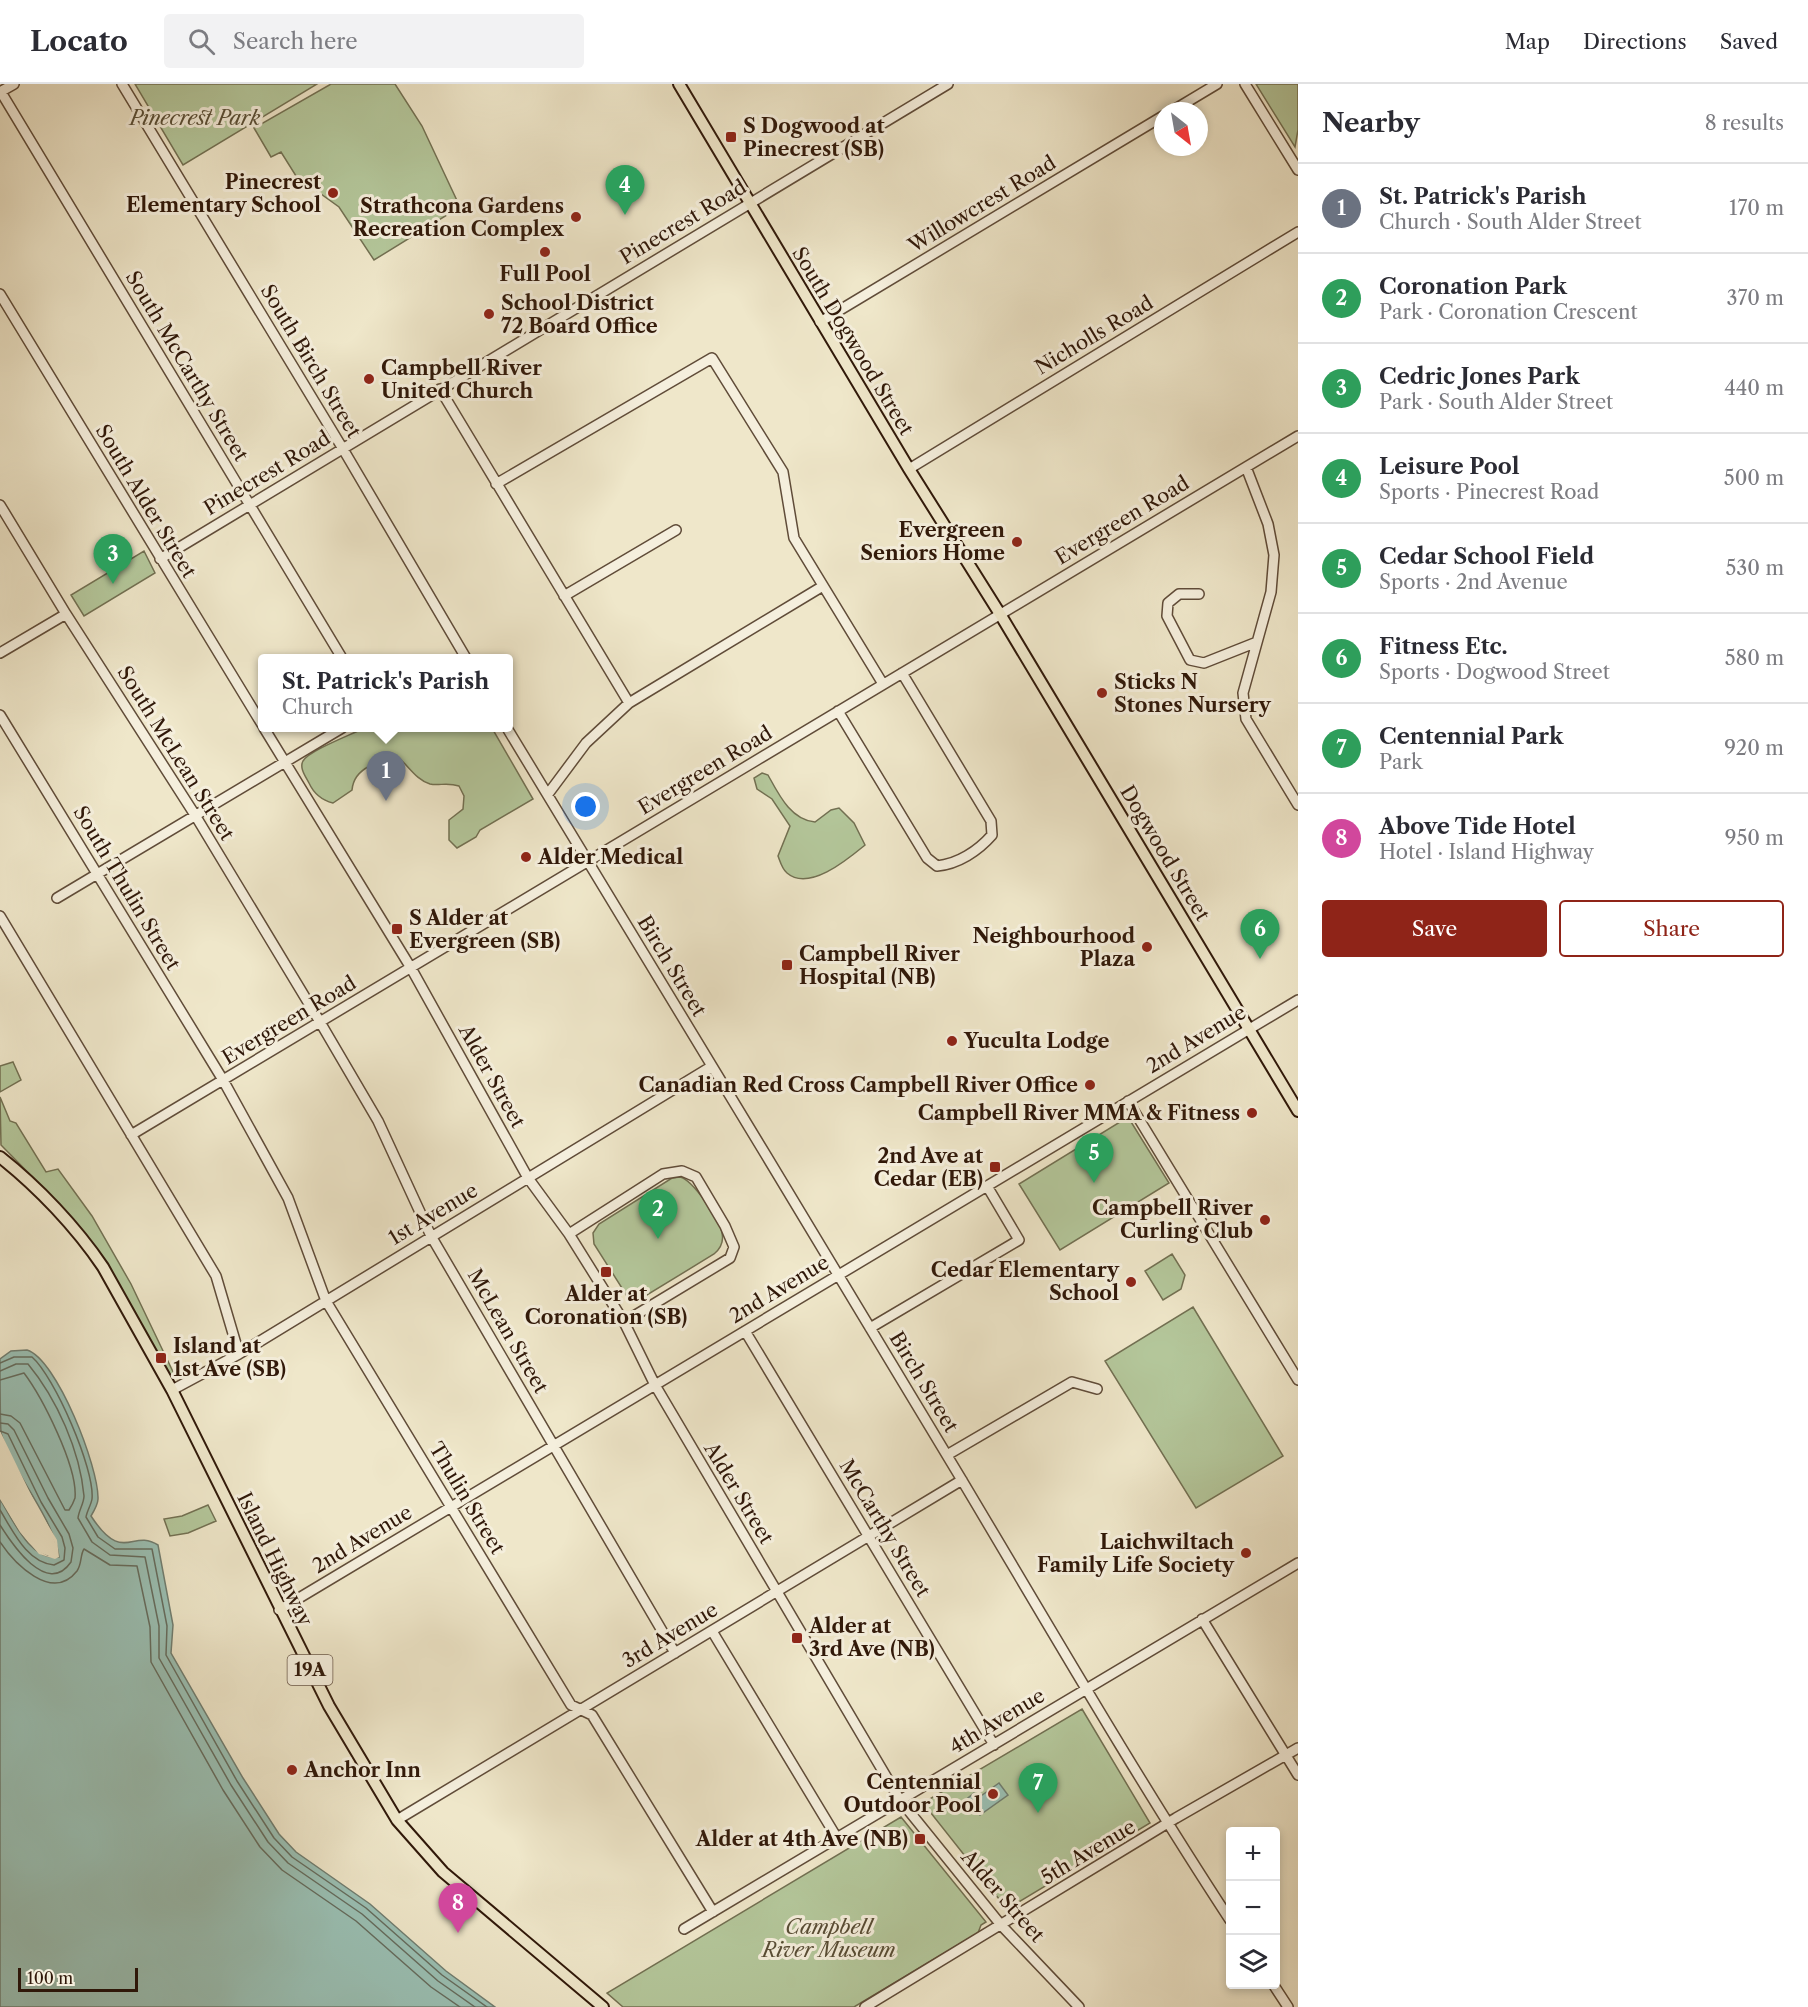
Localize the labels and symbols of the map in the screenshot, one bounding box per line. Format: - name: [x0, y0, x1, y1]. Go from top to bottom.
- north arrow: [1154, 102, 1208, 156]
- park label: Pinecrest Park: [128, 106, 261, 130]
- place label: S Dogwood at Pinecrest (SB): [743, 114, 885, 161]
- marker: S Dogwood at Pinecrest (SB): [724, 130, 738, 144]
- street label: Willowcrest Road: [903, 150, 1060, 258]
- pin: 4: [606, 166, 644, 215]
- place label: Pinecrest Elementary School: [126, 170, 321, 217]
- street label: Pinecrest Road: [615, 175, 751, 269]
- marker: Pinecrest Elementary School: [326, 186, 340, 200]
- place label: Strathcona Gardens Recreation Complex: [353, 194, 565, 241]
- marker: Strathcona Gardens Recreation Complex: [569, 210, 583, 224]
- street label: South Dogwood Street: [787, 243, 919, 439]
- marker: Full Pool: [538, 245, 552, 259]
- place label: Full Pool: [499, 262, 591, 286]
- street label: South McCarthy Street: [121, 267, 253, 465]
- street label: South Birch Street: [256, 280, 366, 442]
- street label: Nicholls Road: [1031, 290, 1157, 380]
- place label: School District 72 Board Office: [501, 291, 658, 338]
- marker: School District 72 Board Office: [482, 307, 496, 321]
- place label: Campbell River United Church: [381, 356, 542, 403]
- marker: Campbell River United Church: [362, 372, 376, 386]
- street label: South Alder Street: [91, 420, 201, 582]
- street label: Pinecrest Road: [199, 426, 335, 520]
- street label: Evergreen Road: [1051, 471, 1193, 569]
- place label: Evergreen Seniors Home: [860, 518, 1005, 565]
- pin: 3: [94, 534, 132, 584]
- marker: Evergreen Seniors Home: [1010, 535, 1024, 549]
- street label: South McLean Street: [113, 661, 239, 845]
- place label: Sticks N Stones Nursery: [1114, 670, 1272, 717]
- marker: Sticks N Stones Nursery: [1095, 686, 1109, 700]
- street label: Evergreen Road: [634, 721, 776, 819]
- pin: 1: [366, 752, 406, 801]
- street label: Dogwood Street: [1115, 781, 1215, 925]
- your location: [571, 792, 600, 821]
- street label: South Thulin Street: [68, 802, 186, 974]
- place label: Alder Medical: [537, 845, 683, 869]
- marker: Alder Medical: [519, 850, 533, 864]
- place label: S Alder at Evergreen (SB): [409, 906, 560, 953]
- pin: 6: [1240, 910, 1280, 959]
- street label: Birch Street: [633, 911, 711, 1021]
- marker: S Alder at Evergreen (SB): [390, 922, 404, 936]
- place label: Neighbourhood Plaza: [973, 924, 1136, 971]
- marker: Neighbourhood Plaza: [1140, 940, 1154, 954]
- place label: Campbell River Hospital (NB): [799, 942, 960, 989]
- marker: Campbell River Hospital (NB): [780, 958, 794, 972]
- street label: Evergreen Road: [218, 971, 360, 1069]
- street label: 2nd Avenue: [1142, 1000, 1250, 1078]
- street label: Alder Street: [453, 1019, 530, 1132]
- place label: Yuculta Lodge: [963, 1029, 1109, 1053]
- marker: Yuculta Lodge: [945, 1034, 959, 1048]
- place label: Canadian Red Cross Campbell River Office: [639, 1073, 1078, 1097]
- marker: Canadian Red Cross Campbell River Office: [1083, 1078, 1097, 1092]
- place label: Campbell River MMA & Fitness: [918, 1101, 1240, 1125]
- marker: Campbell River MMA & Fitness: [1245, 1106, 1259, 1120]
- pin: 5: [1074, 1134, 1114, 1183]
- place label: 2nd Ave at Cedar (EB): [874, 1144, 983, 1191]
- marker: 2nd Ave at Cedar (EB): [988, 1160, 1002, 1174]
- street label: 1st Avenue: [384, 1178, 482, 1250]
- pin: 2: [638, 1190, 678, 1239]
- place label: Campbell River Curling Club: [1092, 1196, 1253, 1243]
- marker: Campbell River Curling Club: [1258, 1213, 1272, 1227]
- street label: 2nd Avenue: [725, 1250, 833, 1328]
- place label: Cedar Elementary School: [931, 1258, 1120, 1305]
- street label: McLean Street: [463, 1265, 553, 1397]
- marker: Alder at Coronation (SB): [599, 1265, 613, 1279]
- marker: Cedar Elementary School: [1124, 1275, 1138, 1289]
- place label: Alder at Coronation (SB): [525, 1282, 687, 1329]
- street label: Birch Street: [885, 1327, 963, 1437]
- place label: Island at 1st Ave (SB): [173, 1334, 286, 1381]
- marker: Island at 1st Ave (SB): [154, 1351, 168, 1365]
- street label: Alder Street: [699, 1437, 779, 1548]
- street label: Thulin Street: [424, 1438, 510, 1558]
- street label: McCarthy Street: [834, 1455, 936, 1601]
- street label: Island Highway: [232, 1488, 318, 1630]
- street label: 2nd Avenue: [308, 1500, 416, 1578]
- place label: Laichwiltach Family Life Society: [1037, 1530, 1235, 1577]
- marker: Laichwiltach Family Life Society: [1239, 1546, 1253, 1560]
- street label: 3rd Avenue: [618, 1597, 722, 1673]
- place label: Alder at 3rd Ave (NB): [808, 1614, 935, 1661]
- marker: Alder at 3rd Ave (NB): [790, 1631, 804, 1645]
- road number: 19A: [288, 1655, 332, 1685]
- street label: 4th Avenue: [945, 1683, 1049, 1759]
- place label: Anchor Inn: [303, 1758, 421, 1782]
- marker: Anchor Inn: [285, 1763, 299, 1777]
- pin: 7: [1018, 1764, 1058, 1813]
- place label: Centennial Outdoor Pool: [843, 1770, 981, 1817]
- marker: Centennial Outdoor Pool: [986, 1787, 1000, 1801]
- street label: 5th Avenue: [1036, 1814, 1140, 1890]
- place label: Alder at 4th Ave (NB): [695, 1827, 908, 1851]
- marker: Alder at 4th Ave (NB): [913, 1832, 927, 1846]
- street label: Alder Street: [956, 1844, 1050, 1947]
- pin: 8: [438, 1884, 478, 1933]
- park label: Campbell River Museum: [760, 1915, 896, 1962]
- scale bar: [18, 1965, 138, 1992]

